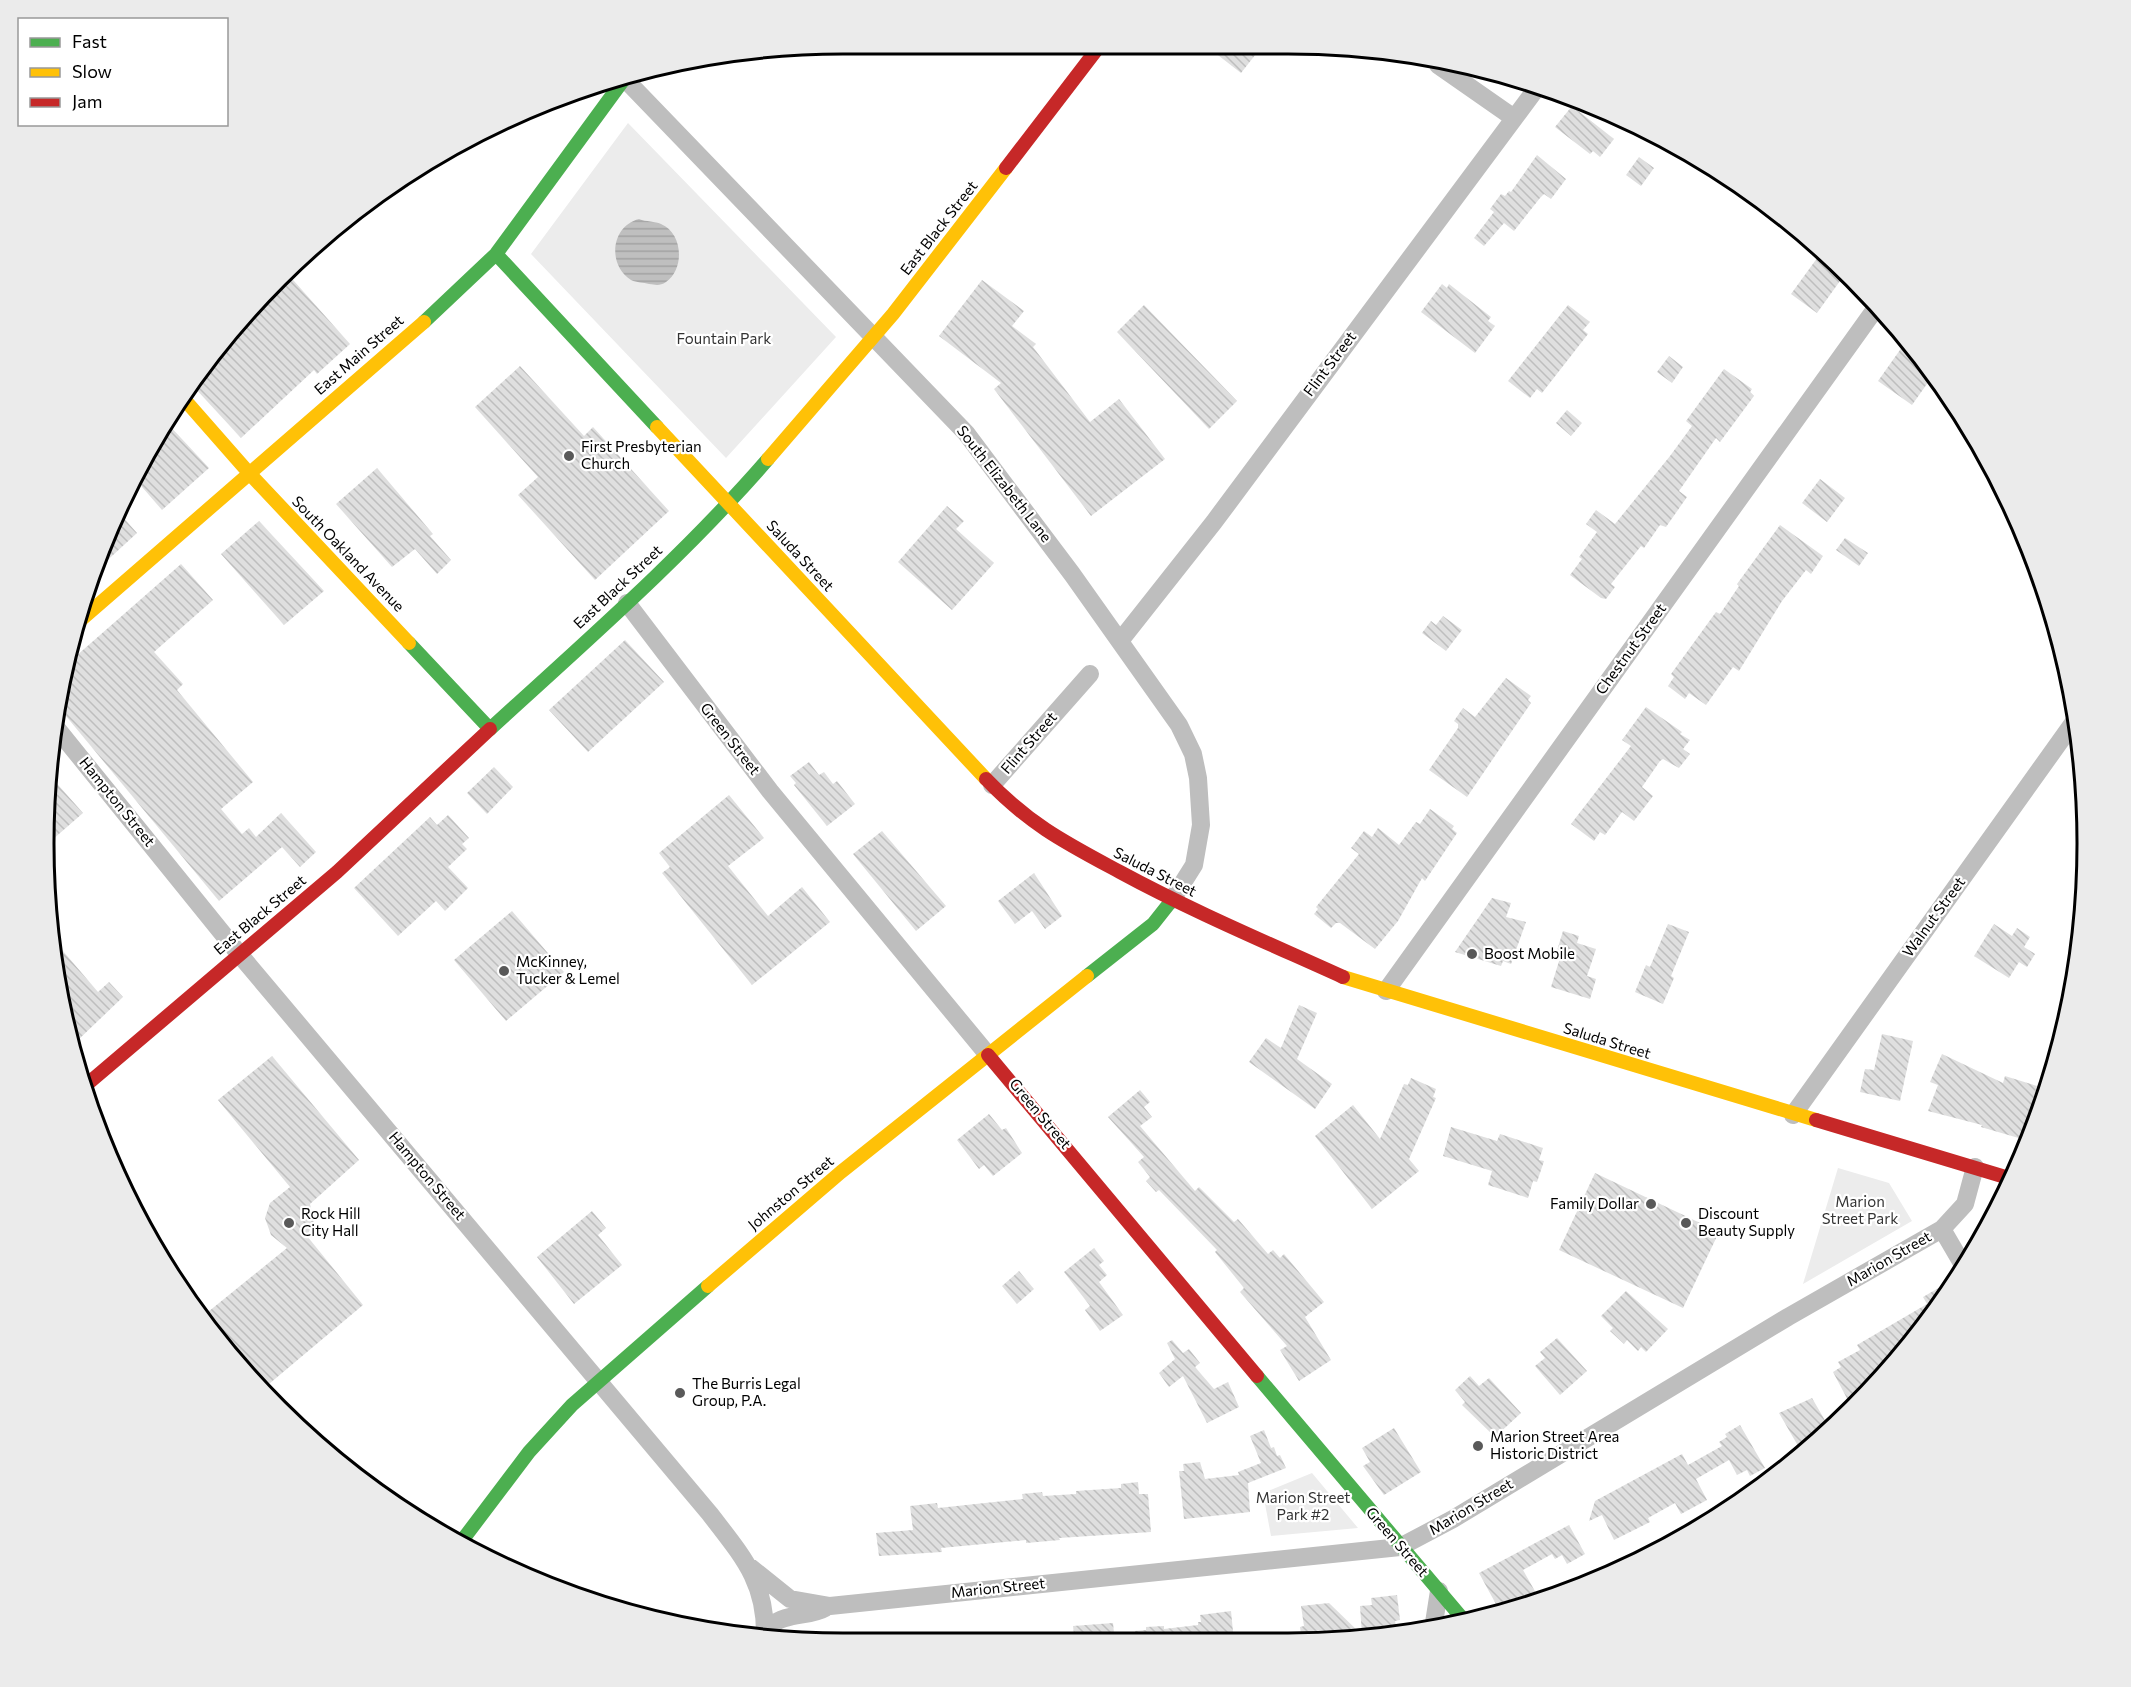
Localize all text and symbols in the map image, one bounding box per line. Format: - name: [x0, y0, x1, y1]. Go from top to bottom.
- legend: [18, 18, 228, 126]
- text: Fast: [72, 30, 107, 52]
- text: Slow: [72, 60, 112, 82]
- text: Jam: [72, 90, 102, 112]
- street label: East Black Street: [896, 177, 981, 278]
- street label: East Main Street: [310, 311, 407, 398]
- street label: Flint Street: [1299, 328, 1359, 399]
- park label: Fountain Park: [677, 329, 771, 347]
- street label: South Elizabeth Lane: [954, 422, 1056, 545]
- place label: First Presbyterian Church: [581, 437, 702, 472]
- marker: First Presbyterian Church: [562, 449, 576, 463]
- street label: South Oakland Avenue: [289, 492, 409, 615]
- street label: Saluda Street: [763, 516, 838, 595]
- street label: East Black Street: [569, 541, 665, 632]
- street label: Chestnut Street: [1591, 599, 1669, 697]
- street label: Green Street: [697, 699, 764, 778]
- street label: Flint Street: [996, 708, 1060, 777]
- street label: Hampton Street: [76, 753, 159, 850]
- street label: Saluda Street: [1111, 843, 1200, 900]
- street label: East Black Street: [210, 870, 309, 958]
- street label: Walnut Street: [1898, 873, 1968, 960]
- place label: Boost Mobile: [1484, 944, 1575, 962]
- marker: Boost Mobile: [1465, 947, 1479, 961]
- place label: McKinney, Tucker & Lemel: [516, 952, 620, 987]
- marker: McKinney, Tucker & Lemel: [497, 964, 511, 978]
- street label: Saluda Street: [1561, 1018, 1653, 1062]
- street label: Green Street: [1006, 1074, 1075, 1152]
- street label: Hampton Street: [386, 1128, 470, 1223]
- street label: Johnston Street: [744, 1151, 837, 1233]
- park label: Marion Street Park: [1822, 1192, 1898, 1227]
- place label: Family Dollar: [1550, 1194, 1639, 1212]
- marker: Family Dollar: [1644, 1197, 1658, 1211]
- place label: Rock Hill City Hall: [301, 1204, 361, 1239]
- place label: Discount Beauty Supply: [1698, 1204, 1795, 1239]
- marker: Rock Hill City Hall: [282, 1216, 296, 1230]
- marker: Discount Beauty Supply: [1679, 1216, 1693, 1230]
- street label: Marion Street: [1843, 1227, 1934, 1290]
- place label: The Burris Legal Group, P.A.: [692, 1374, 801, 1409]
- marker: The Burris Legal Group, P.A.: [673, 1386, 687, 1400]
- place label: Marion Street Area Historic District: [1490, 1427, 1619, 1462]
- marker: Marion Street Area Historic District: [1471, 1439, 1485, 1453]
- street label: Marion Street: [1425, 1474, 1516, 1538]
- park label: Marion Street Park #2: [1256, 1488, 1350, 1523]
- street label: Green Street: [1363, 1503, 1433, 1580]
- street label: Marion Street: [950, 1573, 1046, 1601]

